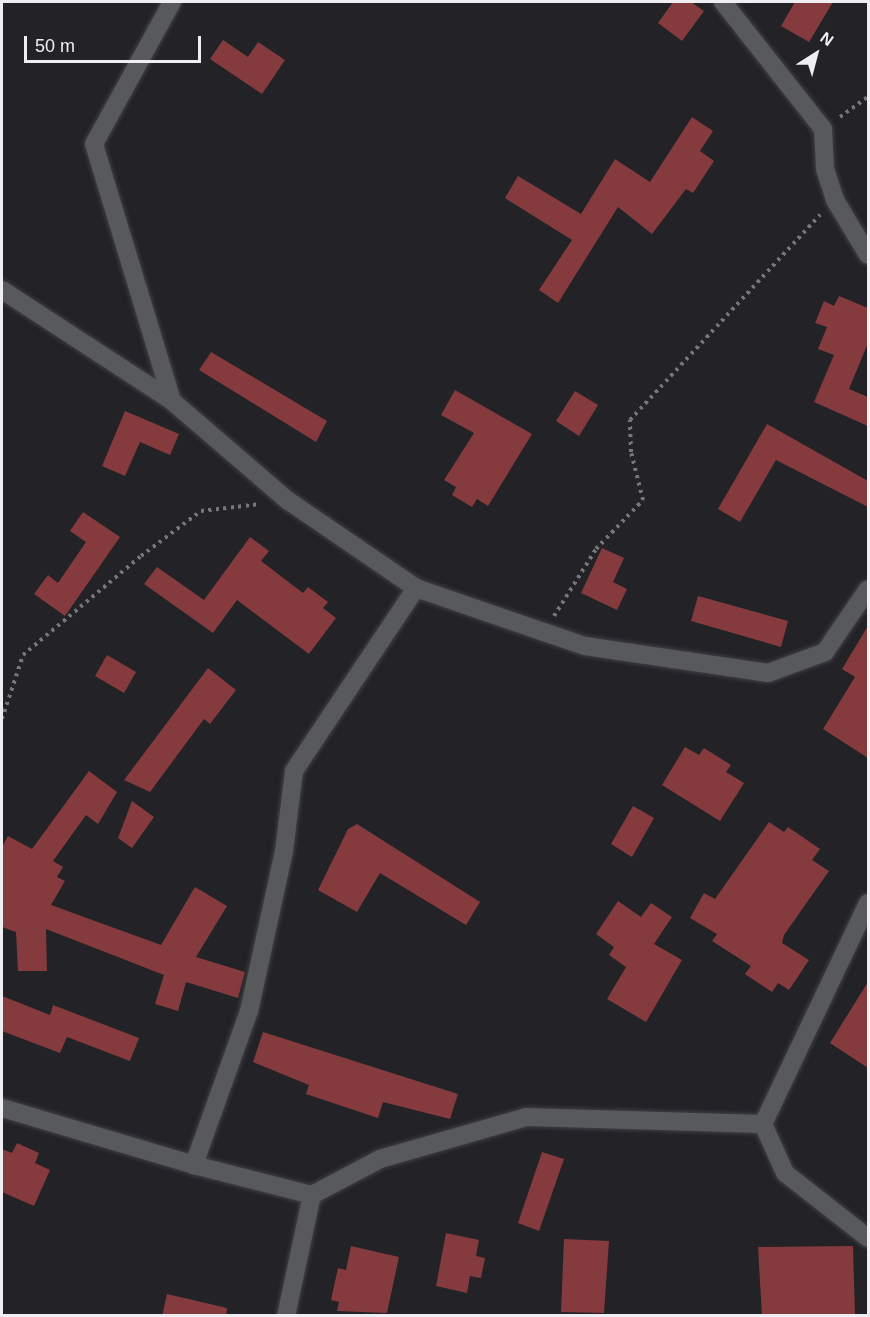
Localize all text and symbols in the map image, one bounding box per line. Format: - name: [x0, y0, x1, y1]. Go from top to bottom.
- scale bar: [27, 24, 204, 62]
- north arrow: [786, 24, 846, 84]
- text: N: [817, 29, 837, 49]
- text: 50 m: [35, 36, 75, 56]

